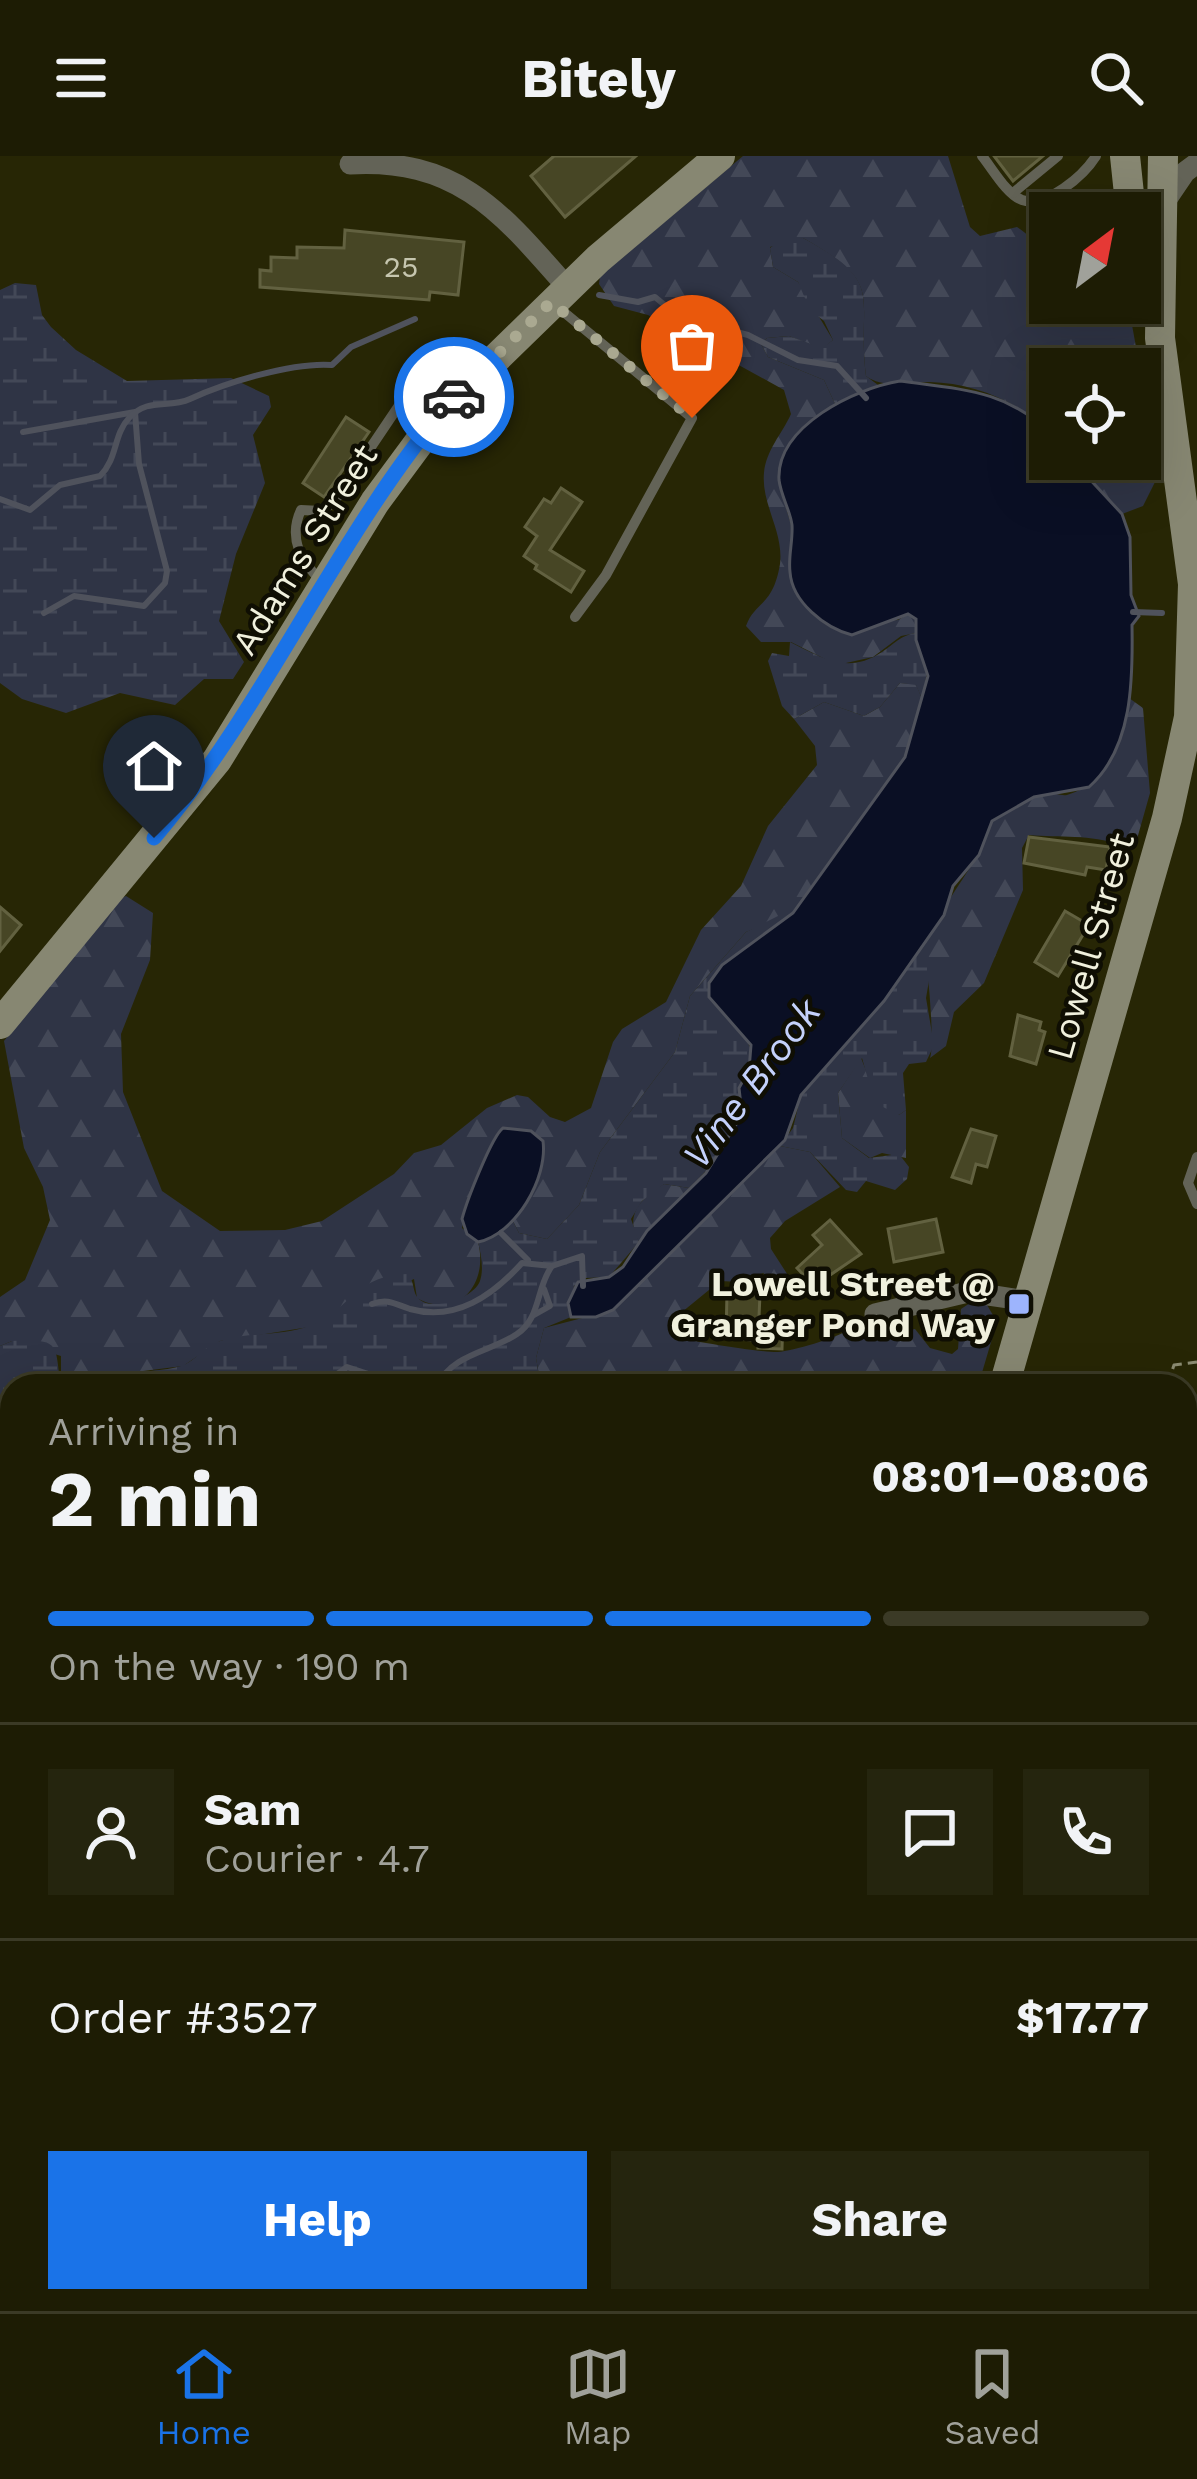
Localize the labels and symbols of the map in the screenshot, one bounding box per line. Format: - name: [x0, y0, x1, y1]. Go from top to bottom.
- north arrow: [1029, 192, 1161, 324]
- house number: 25: [384, 249, 418, 284]
- pin: [641, 295, 743, 418]
- courier: [394, 337, 514, 457]
- street label: Adams Street: [223, 437, 386, 663]
- pin: [103, 715, 205, 838]
- street label: Lowell Street: [1039, 828, 1143, 1064]
- water label: Vine Brook: [673, 988, 831, 1177]
- place label: Lowell Street @ Granger Pond Way: [670, 1263, 996, 1346]
- marker: Lowell Street @ Granger Pond Way: [1006, 1291, 1032, 1317]

